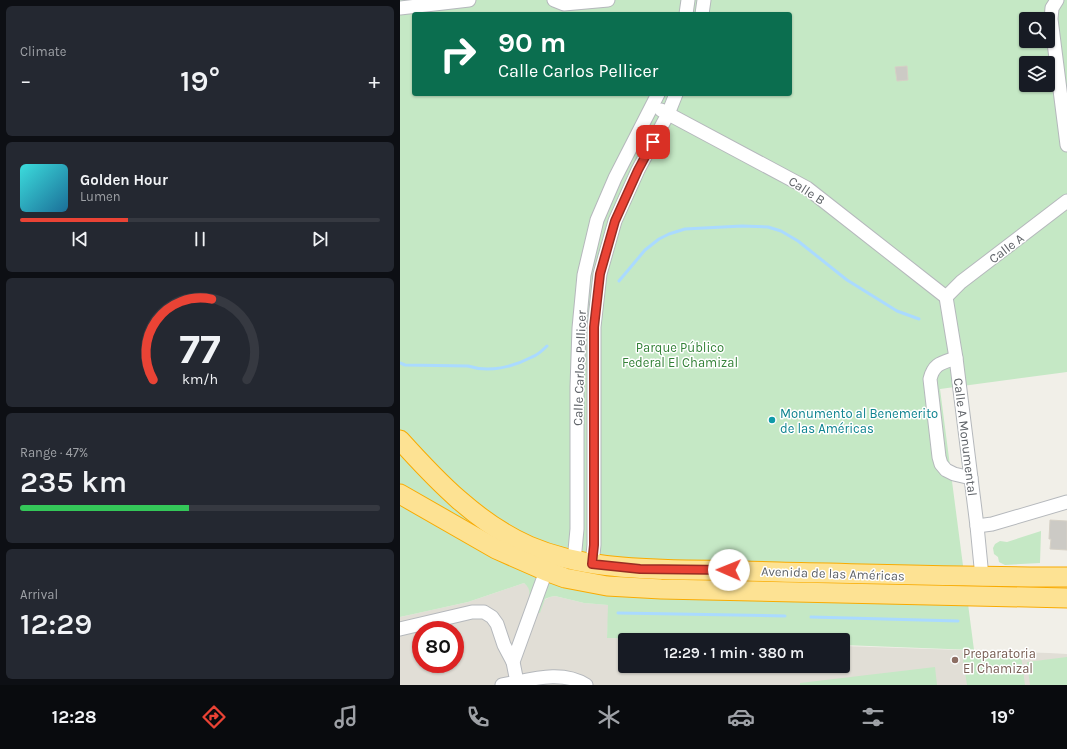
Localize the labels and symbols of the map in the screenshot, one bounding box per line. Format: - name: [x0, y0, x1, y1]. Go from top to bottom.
- pin: [636, 125, 670, 159]
- street label: Calle B: [786, 173, 828, 208]
- street label: Calle A: [986, 230, 1027, 266]
- street label: Calle Carlos Pellicer: [570, 310, 589, 426]
- park label: Parque Público Federal El Chamizal: [622, 340, 738, 370]
- street label: Calle A Monumental: [951, 377, 980, 497]
- place label: Monumento al Benemerito de las Américas: [780, 406, 938, 436]
- marker: Monumento al Benemerito de las Américas: [767, 415, 777, 425]
- position arrow: [708, 549, 750, 591]
- street label: Avenida de las Américas: [761, 563, 905, 584]
- speed limit sign: 80: [412, 621, 464, 673]
- place label: Preparatoria El Chamizal: [963, 646, 1036, 676]
- marker: Preparatoria El Chamizal: [950, 655, 960, 665]

